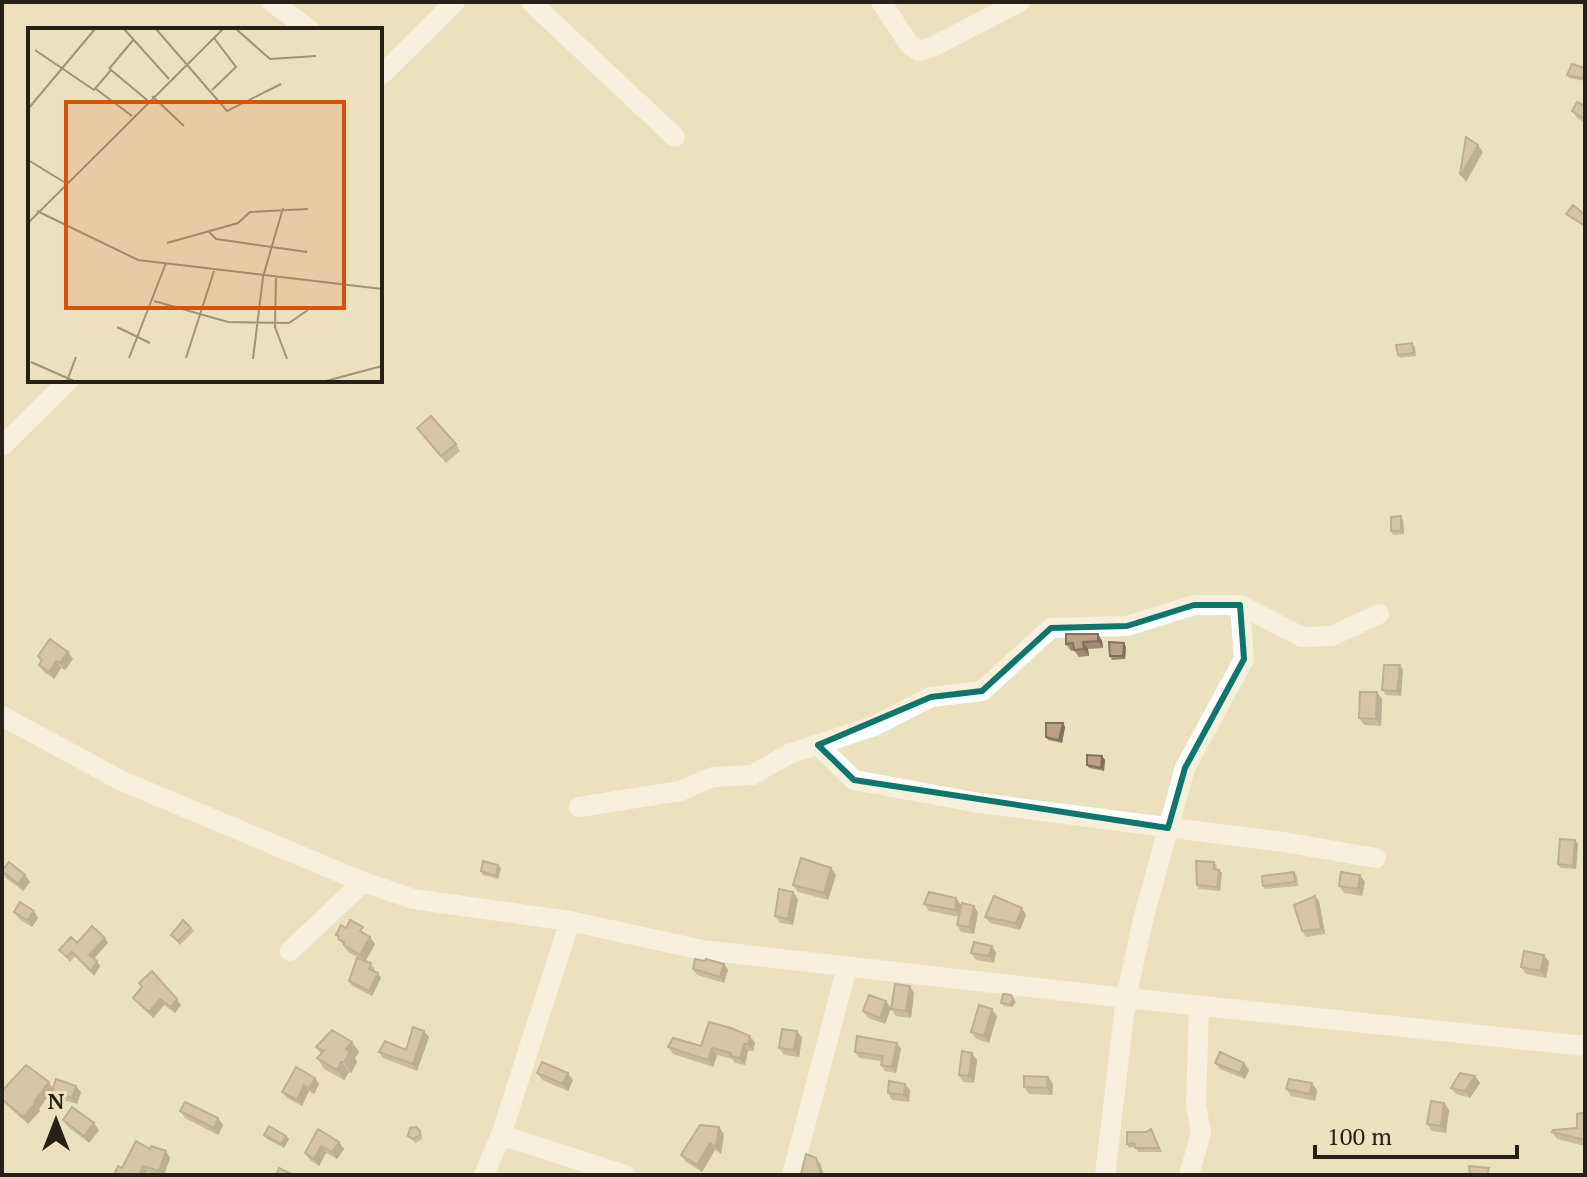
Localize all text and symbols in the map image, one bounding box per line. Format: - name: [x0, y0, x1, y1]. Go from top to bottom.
- inset map: [28, 28, 382, 382]
- north arrow: [16, 1081, 96, 1161]
- text: N: [48, 1086, 65, 1115]
- scale bar: [1315, 1109, 1517, 1159]
- text: 100 m: [1327, 1120, 1392, 1152]

